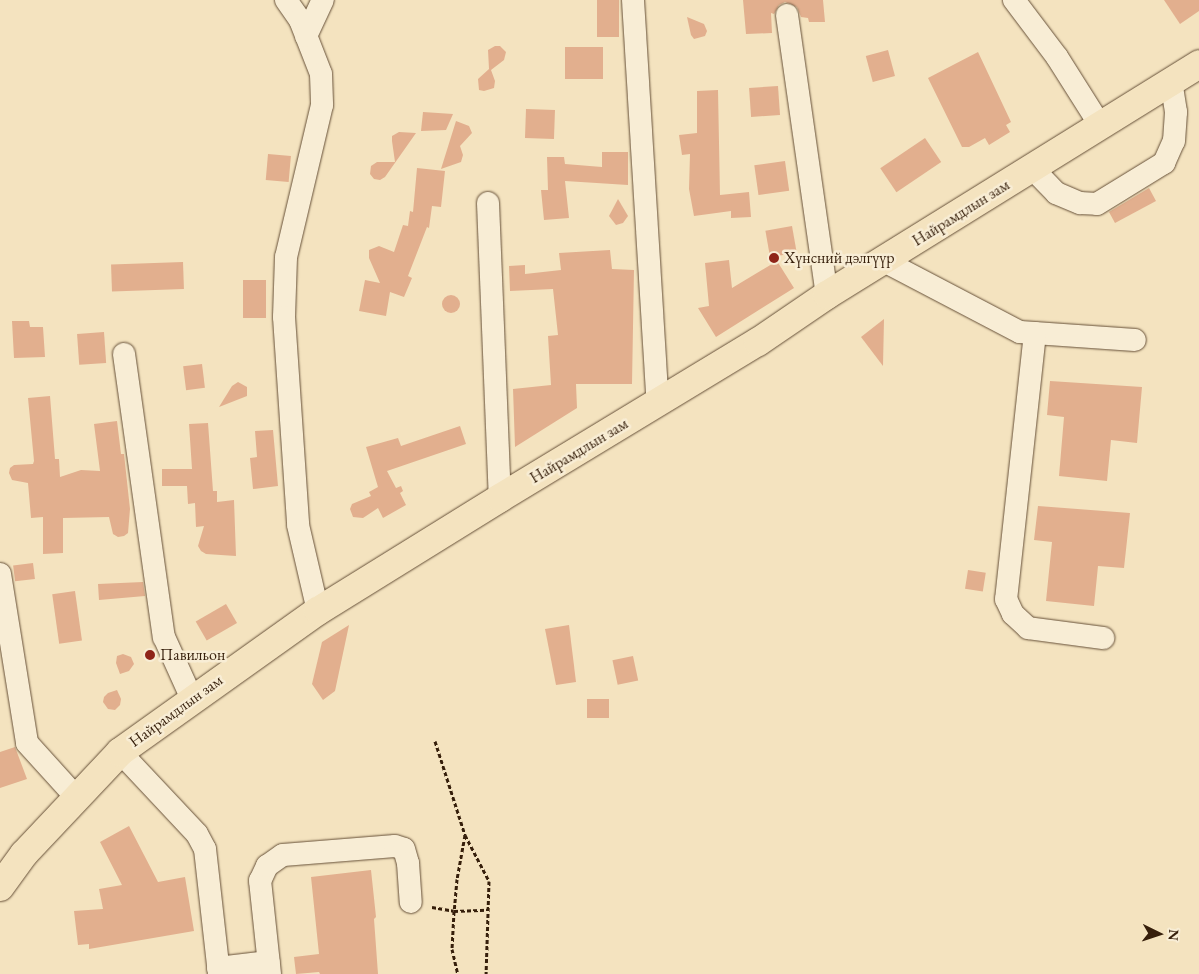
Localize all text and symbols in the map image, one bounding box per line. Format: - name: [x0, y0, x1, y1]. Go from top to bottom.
- street label: Найрамдлын зам: [909, 175, 1013, 251]
- place label: Хүнсний дэлгүүр: [784, 248, 894, 268]
- marker: Хүнсний дэлгүүр: [768, 252, 780, 264]
- street label: Найрамдлын зам: [527, 414, 631, 488]
- place label: Павильон: [160, 645, 225, 665]
- marker: Павильон: [144, 649, 156, 661]
- street label: Найрамдлын зам: [125, 671, 227, 751]
- north arrow: [1134, 909, 1184, 959]
- text: N: [1165, 929, 1183, 941]

